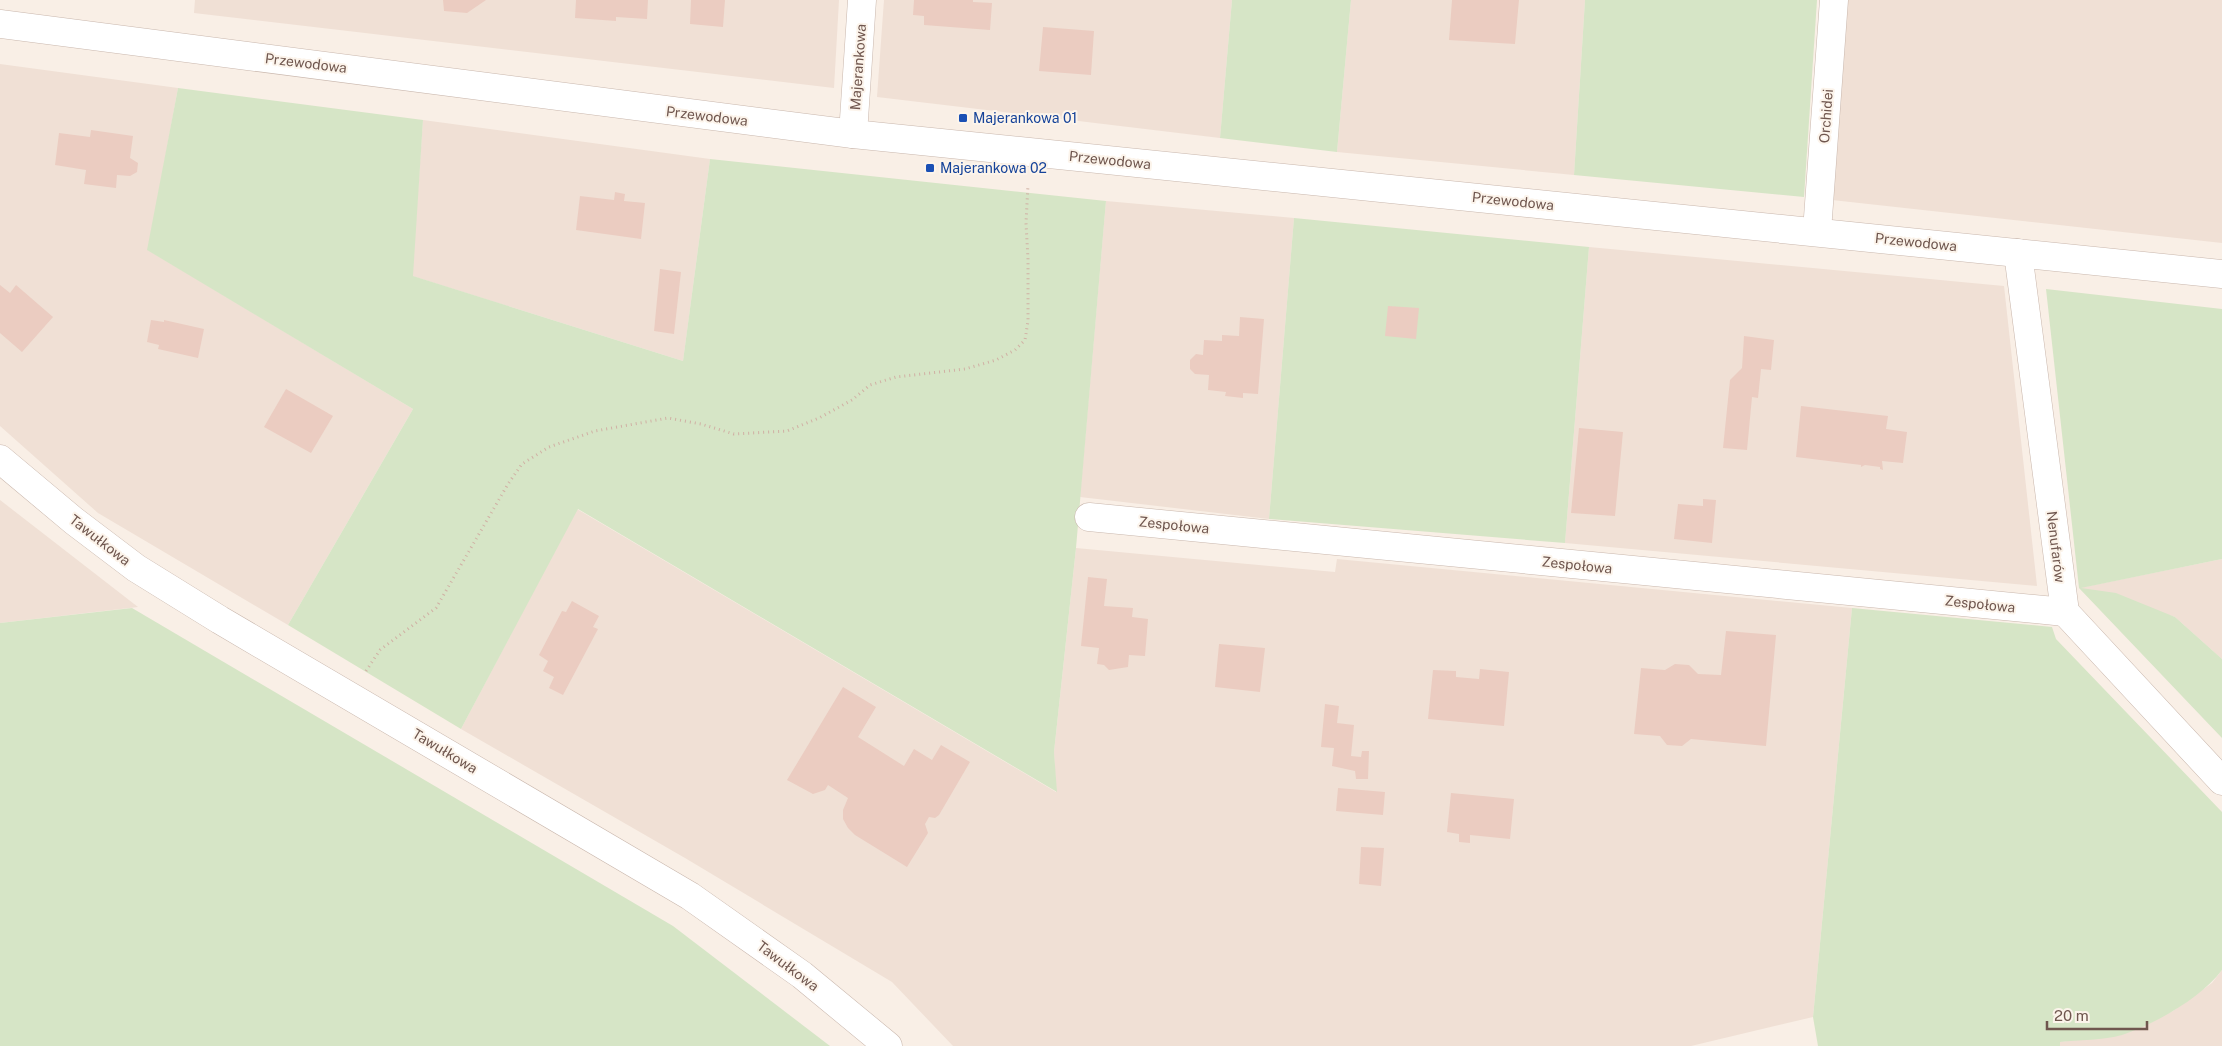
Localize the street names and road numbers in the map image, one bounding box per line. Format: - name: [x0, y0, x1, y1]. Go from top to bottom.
- street label: Majerankowa: [847, 23, 869, 111]
- street label: Przewodowa: [264, 50, 348, 76]
- street label: Orchidei: [1816, 88, 1836, 144]
- street label: Przewodowa: [665, 103, 749, 129]
- street label: Przewodowa: [1068, 148, 1152, 172]
- street label: Przewodowa: [1471, 189, 1555, 213]
- street label: Przewodowa: [1874, 230, 1958, 254]
- street label: Nenufarów: [2044, 510, 2068, 584]
- street label: Tawułkowa: [66, 511, 134, 569]
- street label: Zespołowa: [1138, 513, 1210, 537]
- street label: Zespołowa: [1541, 553, 1613, 577]
- street label: Zespołowa: [1944, 592, 2016, 616]
- street label: Tawułkowa: [410, 725, 480, 777]
- street label: Tawułkowa: [754, 938, 822, 994]

